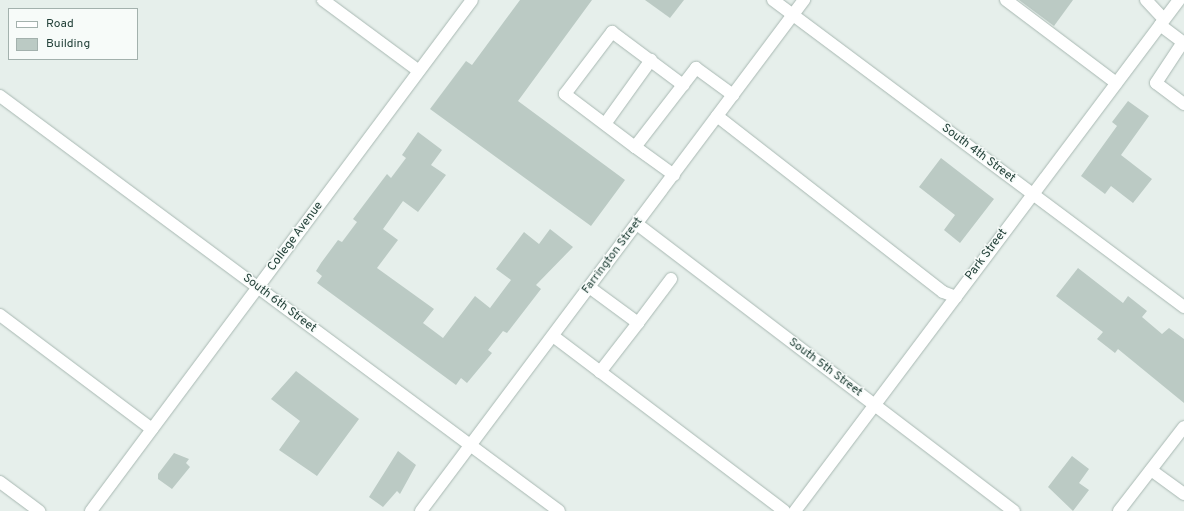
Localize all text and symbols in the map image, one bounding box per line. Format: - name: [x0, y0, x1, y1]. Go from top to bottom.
- legend: [8, 8, 138, 60]
- text: Road: [46, 16, 74, 32]
- text: Building: [46, 36, 90, 52]
- street label: South 4th Street: [938, 122, 1018, 186]
- street label: College Avenue: [265, 199, 327, 275]
- street label: Farrington Street: [580, 215, 646, 297]
- street label: Park Street: [963, 226, 1011, 284]
- street label: South 6th Street: [239, 272, 319, 336]
- street label: South 5th Street: [785, 336, 865, 400]

